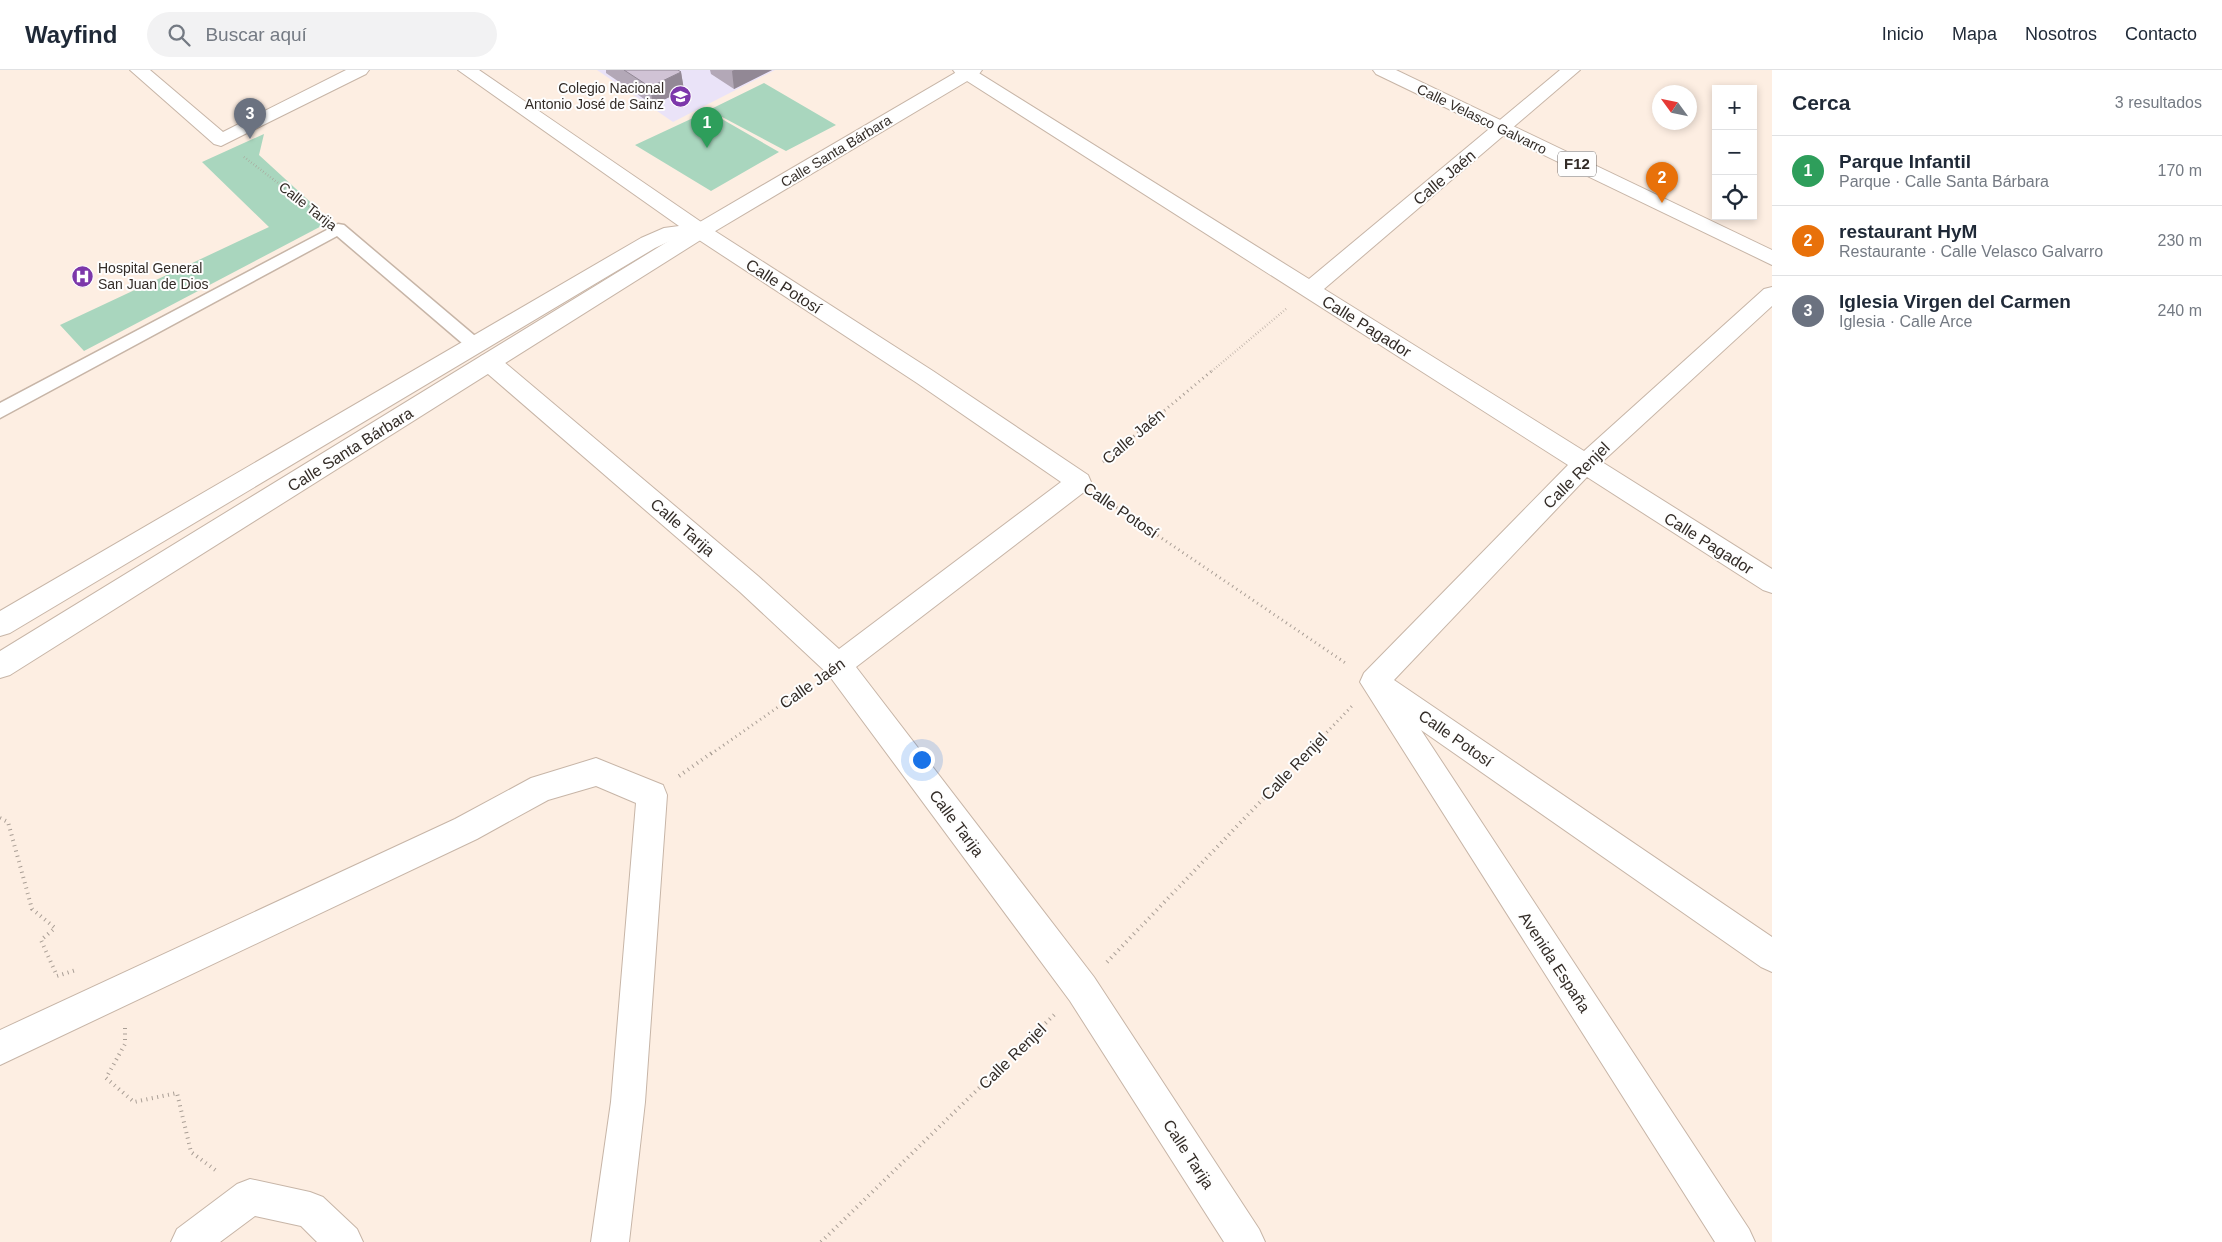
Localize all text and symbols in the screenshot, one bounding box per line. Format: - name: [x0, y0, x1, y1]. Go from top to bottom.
- search box: [147, 12, 497, 57]
- text: Wayfind: [25, 21, 117, 48]
- icon: search: [165, 21, 193, 49]
- text: Buscar aquí: [205, 24, 307, 45]
- text: Inicio: [1882, 24, 1924, 44]
- text: Mapa: [1952, 24, 1997, 44]
- text: Nosotros: [2025, 24, 2097, 44]
- text: Contacto: [2125, 24, 2197, 44]
- place label: Colegio Nacional Antonio José de Sainz: [525, 80, 664, 112]
- street label: Calle Velasco Galvarro: [1414, 81, 1550, 157]
- school or university icon: Colegio Nacional Antonio José de Sainz: [668, 84, 692, 108]
- north arrow: [1652, 85, 1697, 130]
- map controls: [1712, 85, 1757, 220]
- button: +: [1712, 85, 1757, 130]
- text: Cerca: [1792, 91, 1850, 114]
- text: 3 resultados: [2115, 94, 2202, 111]
- pin: 3: [234, 98, 266, 139]
- pin: 1: [691, 107, 723, 148]
- street label: Calle Santa Bárbara: [778, 112, 894, 190]
- button: −: [1712, 130, 1757, 175]
- street label: Calle Jaén: [1410, 147, 1479, 208]
- text: Parque Infantil: [1839, 151, 1971, 172]
- road number: F12: [1558, 152, 1596, 176]
- pin: 2: [1646, 162, 1678, 203]
- text: 1: [1804, 162, 1812, 179]
- text: 170 m: [2158, 162, 2202, 179]
- text: Parque · Calle Santa Bárbara: [1839, 173, 2049, 190]
- button: locate: [1712, 175, 1757, 220]
- street label: Calle Tarija: [276, 178, 340, 234]
- text: restaurant HyM: [1839, 221, 1977, 242]
- text: 2: [1804, 232, 1812, 249]
- text: 230 m: [2158, 232, 2202, 249]
- text: Restaurante · Calle Velasco Galvarro: [1839, 243, 2103, 260]
- street label: Calle Potosí: [743, 256, 825, 317]
- place label: Hospital General San Juan de Dios: [98, 260, 209, 292]
- hospital icon: Hospital General San Juan de Dios: [70, 264, 94, 288]
- text: Iglesia Virgen del Carmen: [1839, 291, 2071, 312]
- street label: Calle Pagador: [1319, 292, 1415, 361]
- text: 3: [1804, 302, 1812, 319]
- text: 240 m: [2158, 302, 2202, 319]
- text: Iglesia · Calle Arce: [1839, 313, 1972, 330]
- street label: Calle Santa Bárbara: [285, 404, 416, 495]
- street label: Calle Jaén: [1099, 406, 1168, 467]
- street label: Calle Renjel: [1540, 439, 1613, 512]
- street label: Calle Potosí: [1080, 479, 1162, 542]
- street label: Calle Tarija: [647, 495, 718, 560]
- street label: Calle Pagador: [1661, 509, 1757, 578]
- street label: Calle Jaén: [776, 655, 848, 712]
- street label: Calle Potosí: [1416, 707, 1496, 770]
- street label: Calle Renjel: [1258, 729, 1330, 803]
- your location: [909, 747, 935, 773]
- street label: Calle Tarija: [926, 787, 987, 860]
- street label: Avenida España: [1516, 909, 1593, 1016]
- street label: Calle Renjel: [975, 1020, 1049, 1092]
- street label: Calle Tarija: [1160, 1117, 1217, 1192]

